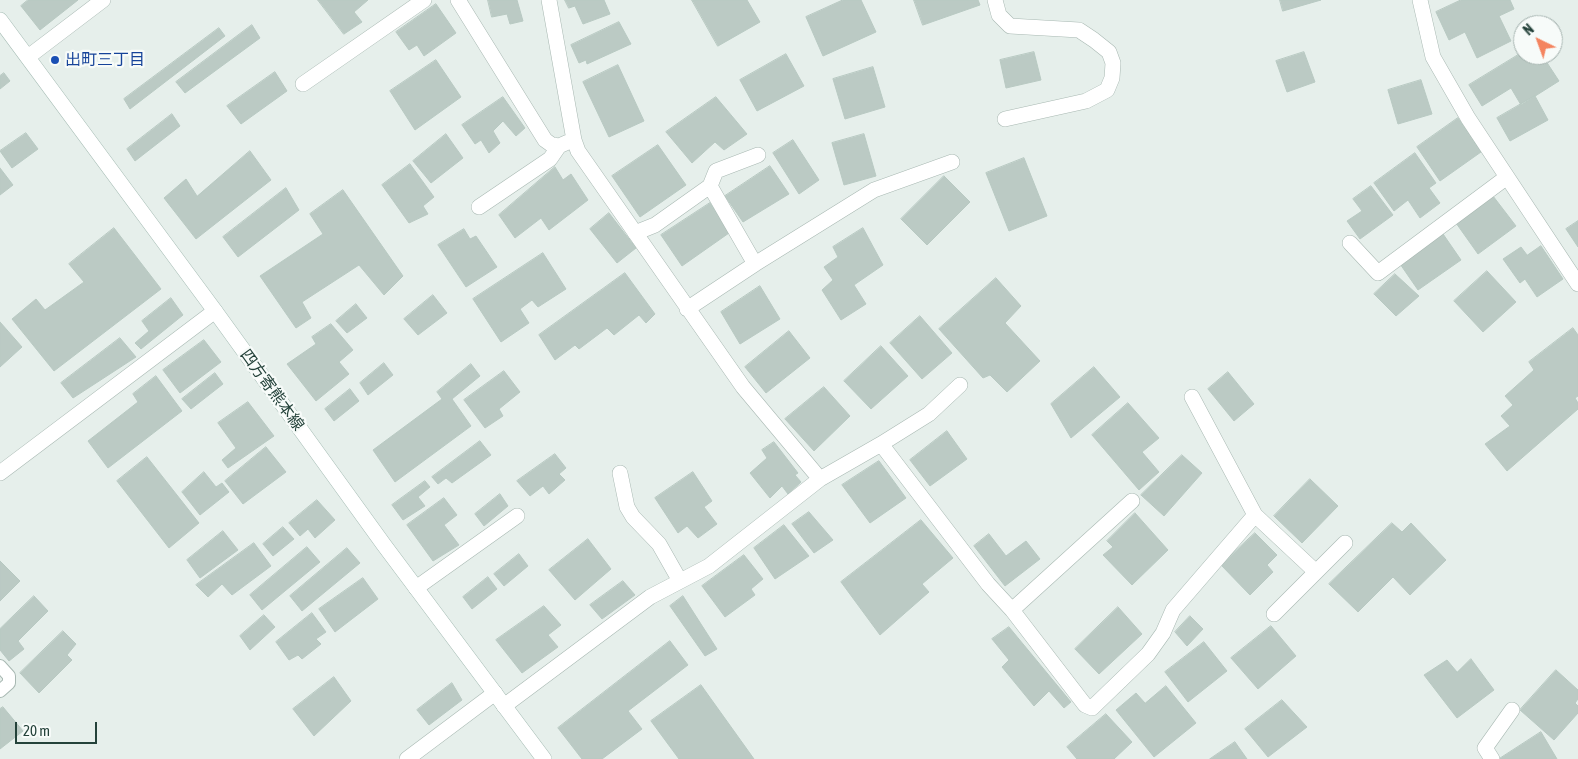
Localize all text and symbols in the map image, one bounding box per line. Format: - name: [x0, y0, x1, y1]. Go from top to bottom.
- north arrow: [1513, 15, 1563, 65]
- text: N: [1520, 21, 1537, 38]
- place label: 出町三丁目: [65, 50, 145, 70]
- marker: 出町三丁目: [49, 54, 61, 66]
- street label: 四方寄熊本線: [236, 346, 308, 434]
- scale bar: [18, 712, 100, 744]
- text: 20 m: [23, 722, 50, 739]

